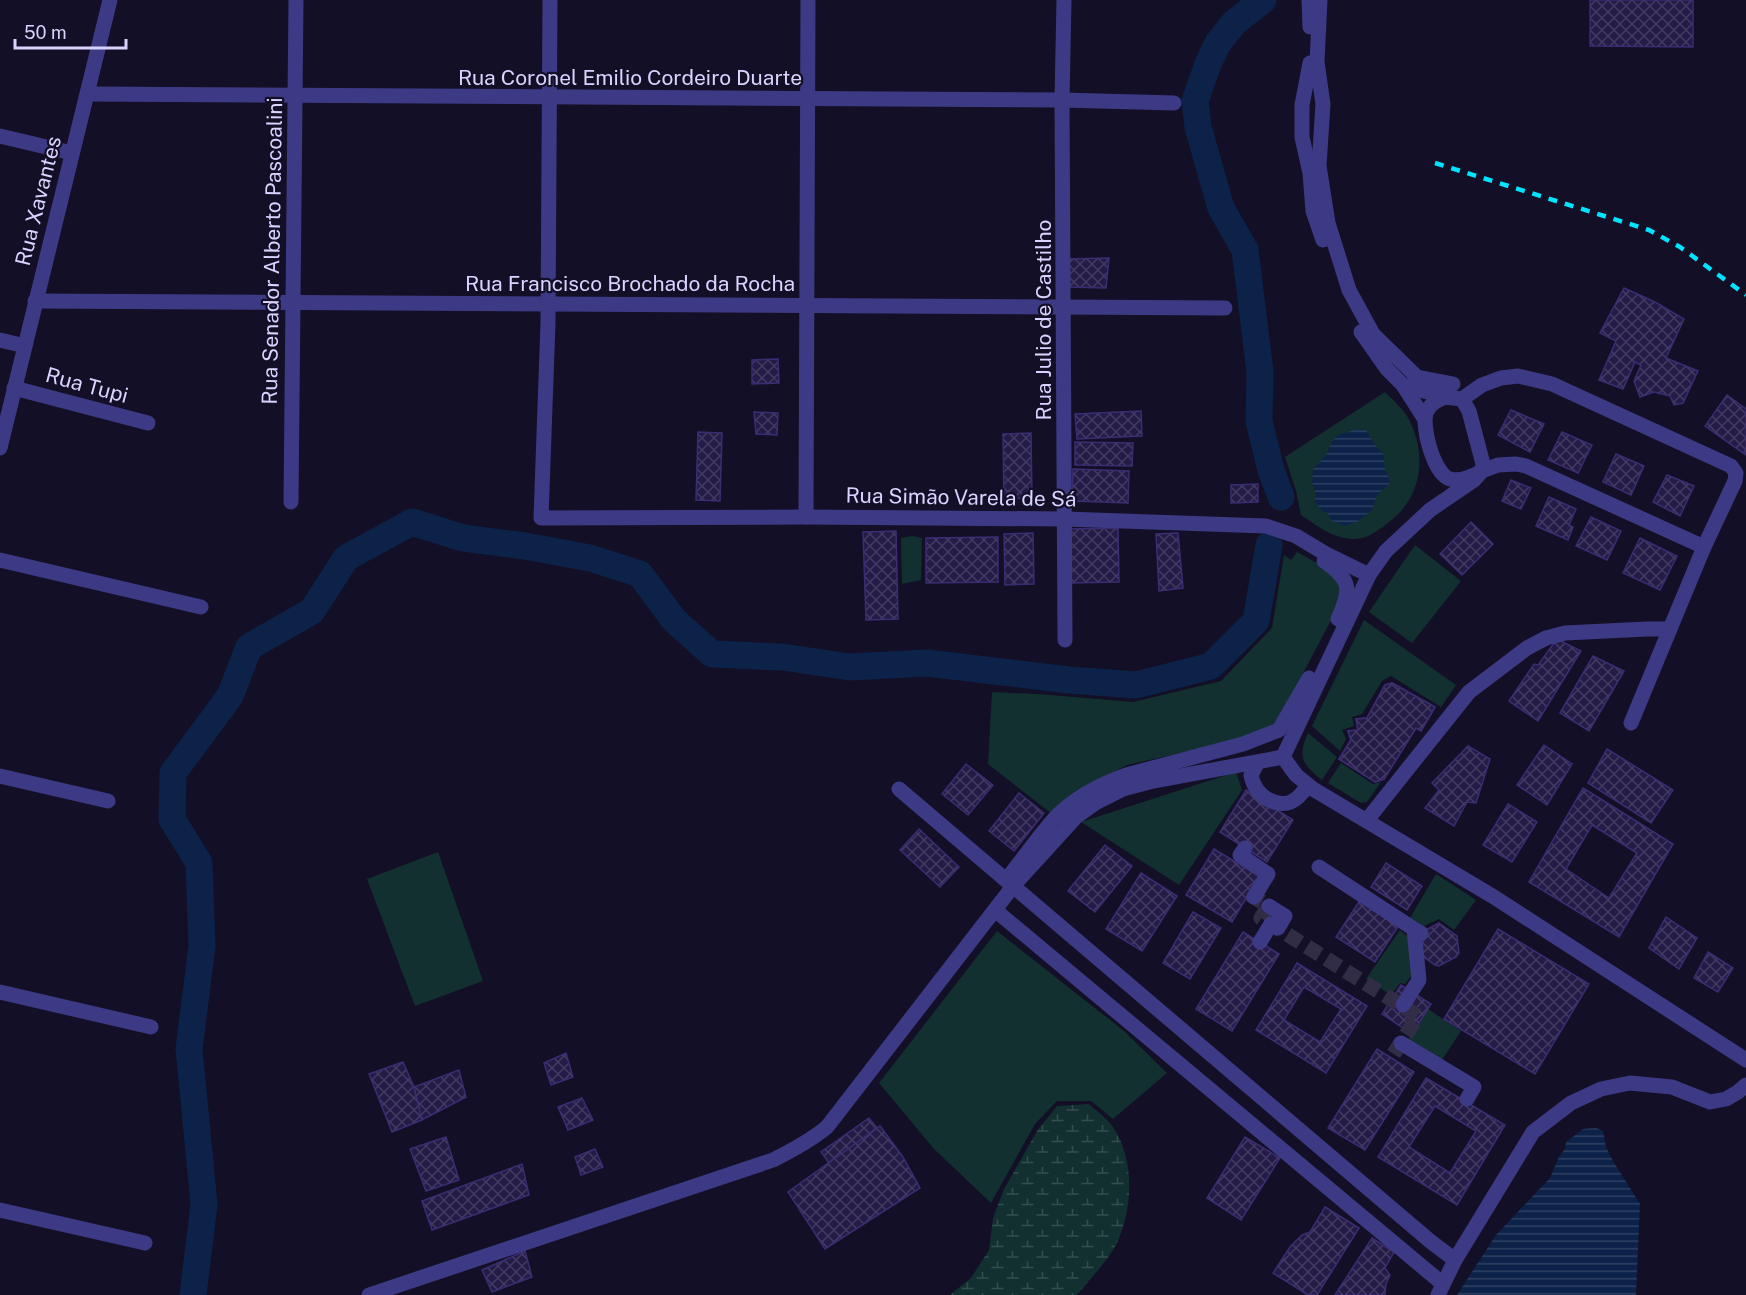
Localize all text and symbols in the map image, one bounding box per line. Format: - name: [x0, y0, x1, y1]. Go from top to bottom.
- scale bar: [15, 12, 126, 50]
- text: 50 m: [24, 22, 67, 43]
- street label: Rua Coronel Emilio Cordeiro Duarte: [458, 65, 802, 90]
- street label: Rua Senador Alberto Pascoalini: [257, 97, 287, 405]
- street label: Rua Xavantes: [10, 134, 66, 268]
- street label: Rua Julio de Castilho: [1031, 220, 1056, 420]
- street label: Rua Francisco Brochado da Rocha: [465, 271, 795, 296]
- street label: Rua Tupi: [43, 362, 131, 408]
- street label: Rua Simão Varela de Sá: [845, 482, 1077, 512]

